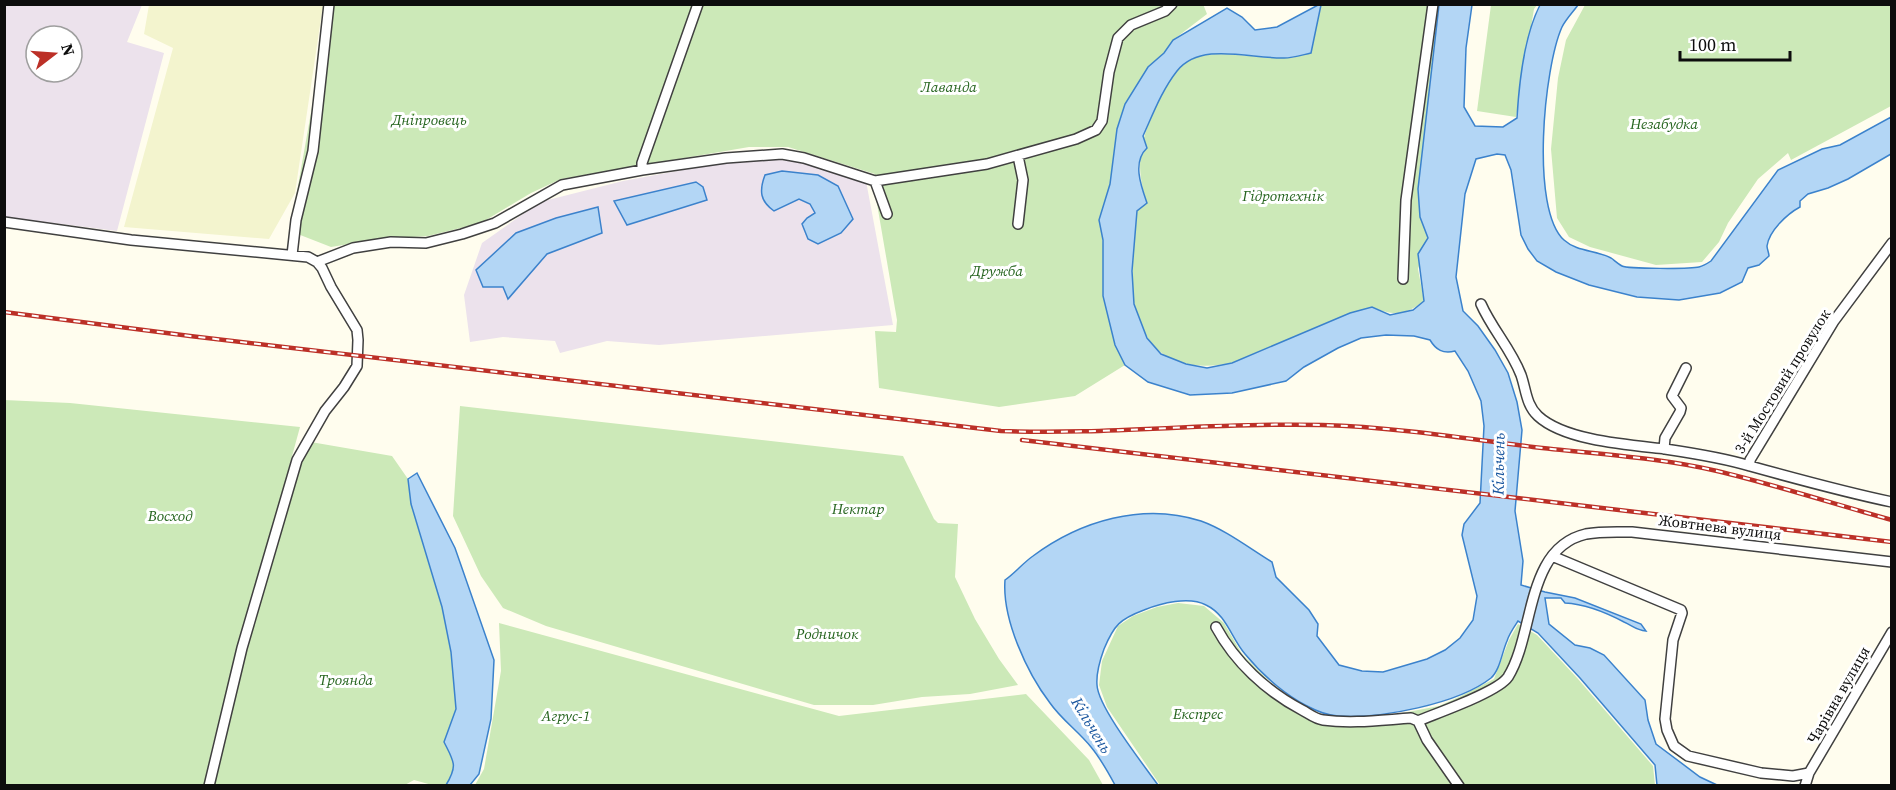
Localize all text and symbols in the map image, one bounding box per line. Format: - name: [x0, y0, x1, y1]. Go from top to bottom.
- north arrow: [24, 24, 84, 84]
- scale bar: [1680, 24, 1790, 62]
- text: 100 m: [1689, 32, 1736, 57]
- text: N: [56, 41, 81, 59]
- park label: Лаванда: [920, 76, 977, 97]
- park label: Дніпровець: [391, 109, 467, 130]
- park label: Незабудка: [1629, 113, 1698, 134]
- park label: Гідротехнік: [1241, 185, 1324, 206]
- park label: Дружба: [970, 260, 1023, 281]
- street label: 3-й Мостовий провулок: [1729, 304, 1835, 457]
- water label: Кільчень: [1486, 433, 1510, 496]
- park label: Нектар: [831, 498, 884, 519]
- park label: Восход: [147, 505, 193, 526]
- street label: Жовтнева вулиця: [1657, 509, 1783, 545]
- park label: Родничок: [795, 623, 859, 644]
- street label: Чарівна вулиця: [1802, 642, 1874, 748]
- park label: Троянда: [319, 669, 373, 690]
- water label: Кільчень: [1066, 692, 1117, 757]
- park label: Експрес: [1172, 703, 1224, 724]
- park label: Агрус-1: [541, 705, 590, 726]

